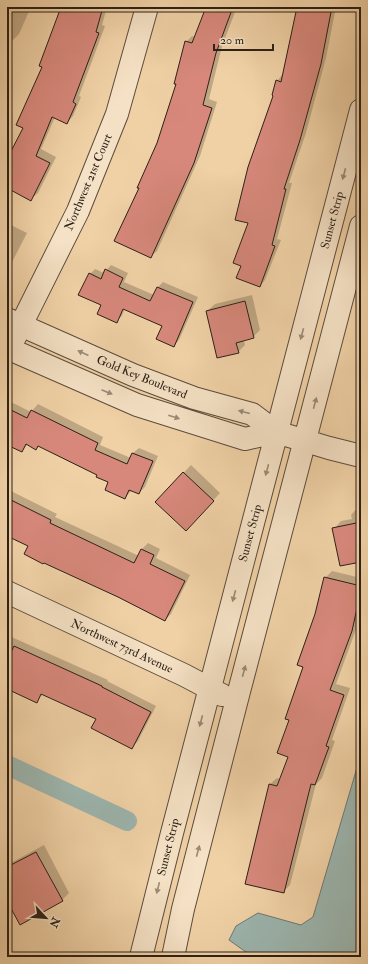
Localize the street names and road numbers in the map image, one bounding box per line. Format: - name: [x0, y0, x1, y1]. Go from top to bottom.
- street label: Northwest 21st Court: [61, 131, 116, 233]
- street label: Sunset Strip: [318, 190, 347, 250]
- street label: Gold Key Boulevard: [94, 352, 189, 403]
- street label: Sunset Strip: [236, 503, 265, 563]
- street label: Northwest 73rd Avenue: [68, 616, 175, 677]
- street label: Sunset Strip: [154, 817, 183, 877]

